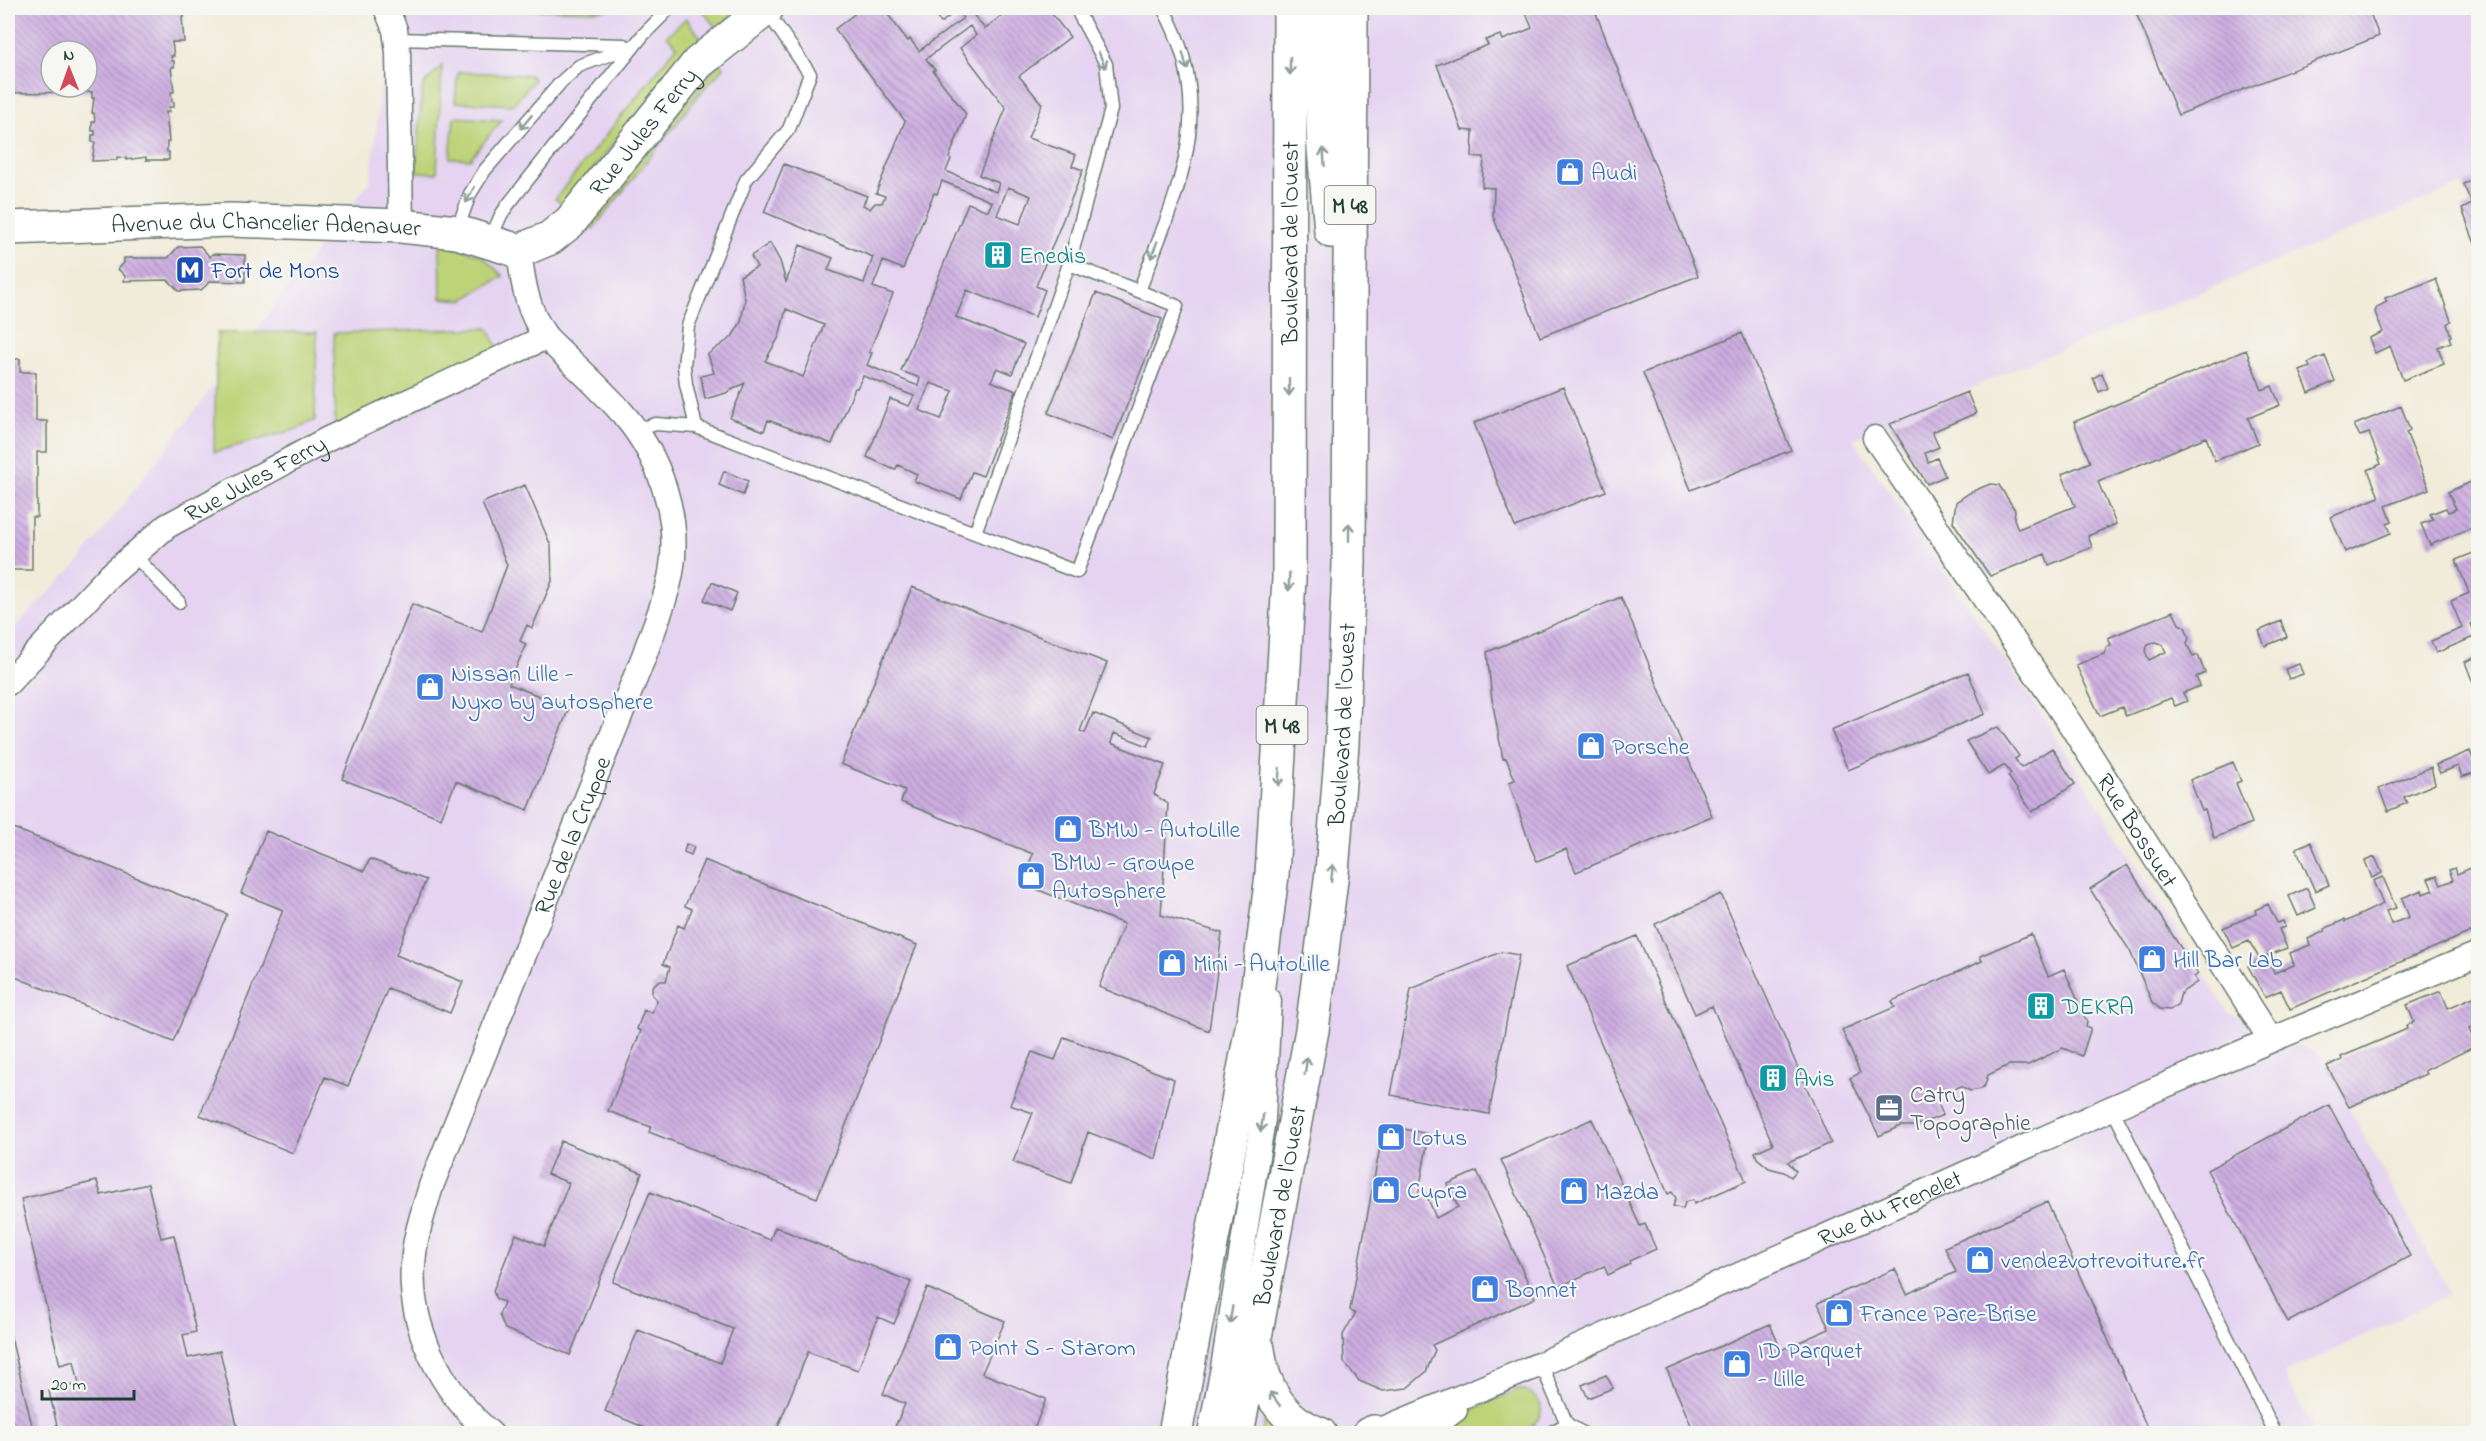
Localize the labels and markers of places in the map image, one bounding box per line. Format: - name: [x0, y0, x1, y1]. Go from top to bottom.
- shop icon: Audi: [1554, 156, 1586, 188]
- place label: Audi: [1591, 157, 1637, 192]
- building icon: Enedis: [982, 239, 1014, 271]
- place label: Enedis: [1019, 240, 1086, 275]
- metro station icon: Fort de Mons: [174, 254, 206, 286]
- place label: Fort de Mons: [210, 255, 340, 290]
- place label: Nissan Lille - Nyxo by autosphere: [451, 658, 653, 722]
- shop icon: Nissan Lille - Nyxo by autosphere: [414, 671, 446, 703]
- shop icon: Porsche: [1575, 730, 1607, 762]
- place label: Porsche: [1612, 731, 1690, 766]
- shop icon: BMW - AutoLille: [1052, 813, 1084, 845]
- place label: BMW - AutoLille: [1088, 814, 1241, 849]
- place label: BMW - Groupe Autosphere: [1051, 847, 1195, 910]
- shop icon: BMW - Groupe Autosphere: [1015, 860, 1047, 892]
- shop icon: Hill Bar Lab: [2136, 943, 2168, 975]
- place label: Hill Bar Lab: [2173, 944, 2283, 979]
- shop icon: Mini - AutoLille: [1156, 947, 1188, 979]
- place label: Mini - AutoLille: [1193, 948, 1330, 983]
- building icon: DEKRA: [2025, 990, 2057, 1022]
- place label: DEKRA: [2061, 991, 2134, 1026]
- building icon: Avis: [1757, 1062, 1789, 1094]
- place label: Avis: [1794, 1063, 1835, 1098]
- place label: Catry Topographie: [1910, 1079, 2031, 1142]
- office icon: Catry Topographie: [1873, 1092, 1905, 1124]
- shop icon: Lotus: [1375, 1121, 1407, 1153]
- place label: Lotus: [1412, 1122, 1467, 1157]
- shop icon: Cupra: [1370, 1174, 1402, 1206]
- place label: Cupra: [1407, 1175, 1467, 1210]
- shop icon: Mazda: [1558, 1175, 1590, 1207]
- place label: Mazda: [1595, 1176, 1659, 1211]
- shop icon: vendezvotrevoiture.fr: [1964, 1244, 1996, 1276]
- place label: vendezvotrevoiture.fr: [2001, 1245, 2205, 1280]
- shop icon: Bonnet: [1469, 1273, 1501, 1305]
- place label: Bonnet: [1505, 1274, 1577, 1309]
- shop icon: France Pare-Brise: [1823, 1297, 1855, 1329]
- place label: France Pare-Brise: [1859, 1298, 2037, 1333]
- shop icon: Point S - Starom: [932, 1331, 964, 1363]
- place label: Point S - Starom: [969, 1332, 1136, 1367]
- place label: ID Parquet - Lille: [1758, 1335, 1863, 1398]
- shop icon: ID Parquet - Lille: [1721, 1348, 1753, 1380]

